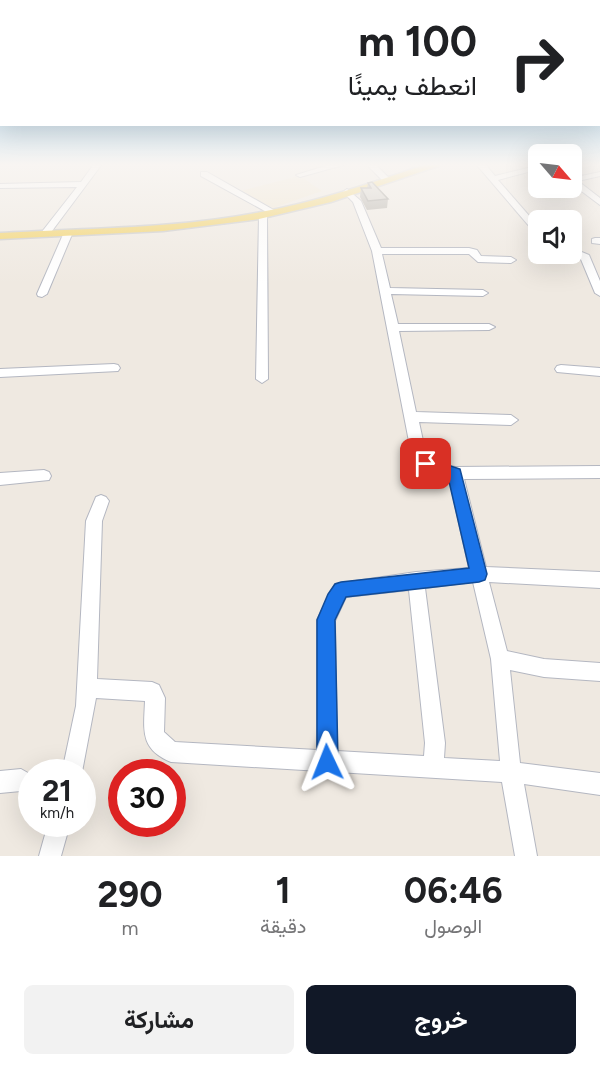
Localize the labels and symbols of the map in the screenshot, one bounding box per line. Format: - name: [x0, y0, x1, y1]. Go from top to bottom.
- north arrow: [528, 144, 582, 198]
- pin: [400, 438, 451, 489]
- position arrow: [295, 730, 359, 794]
- speed limit sign: 30: [108, 759, 186, 837]

